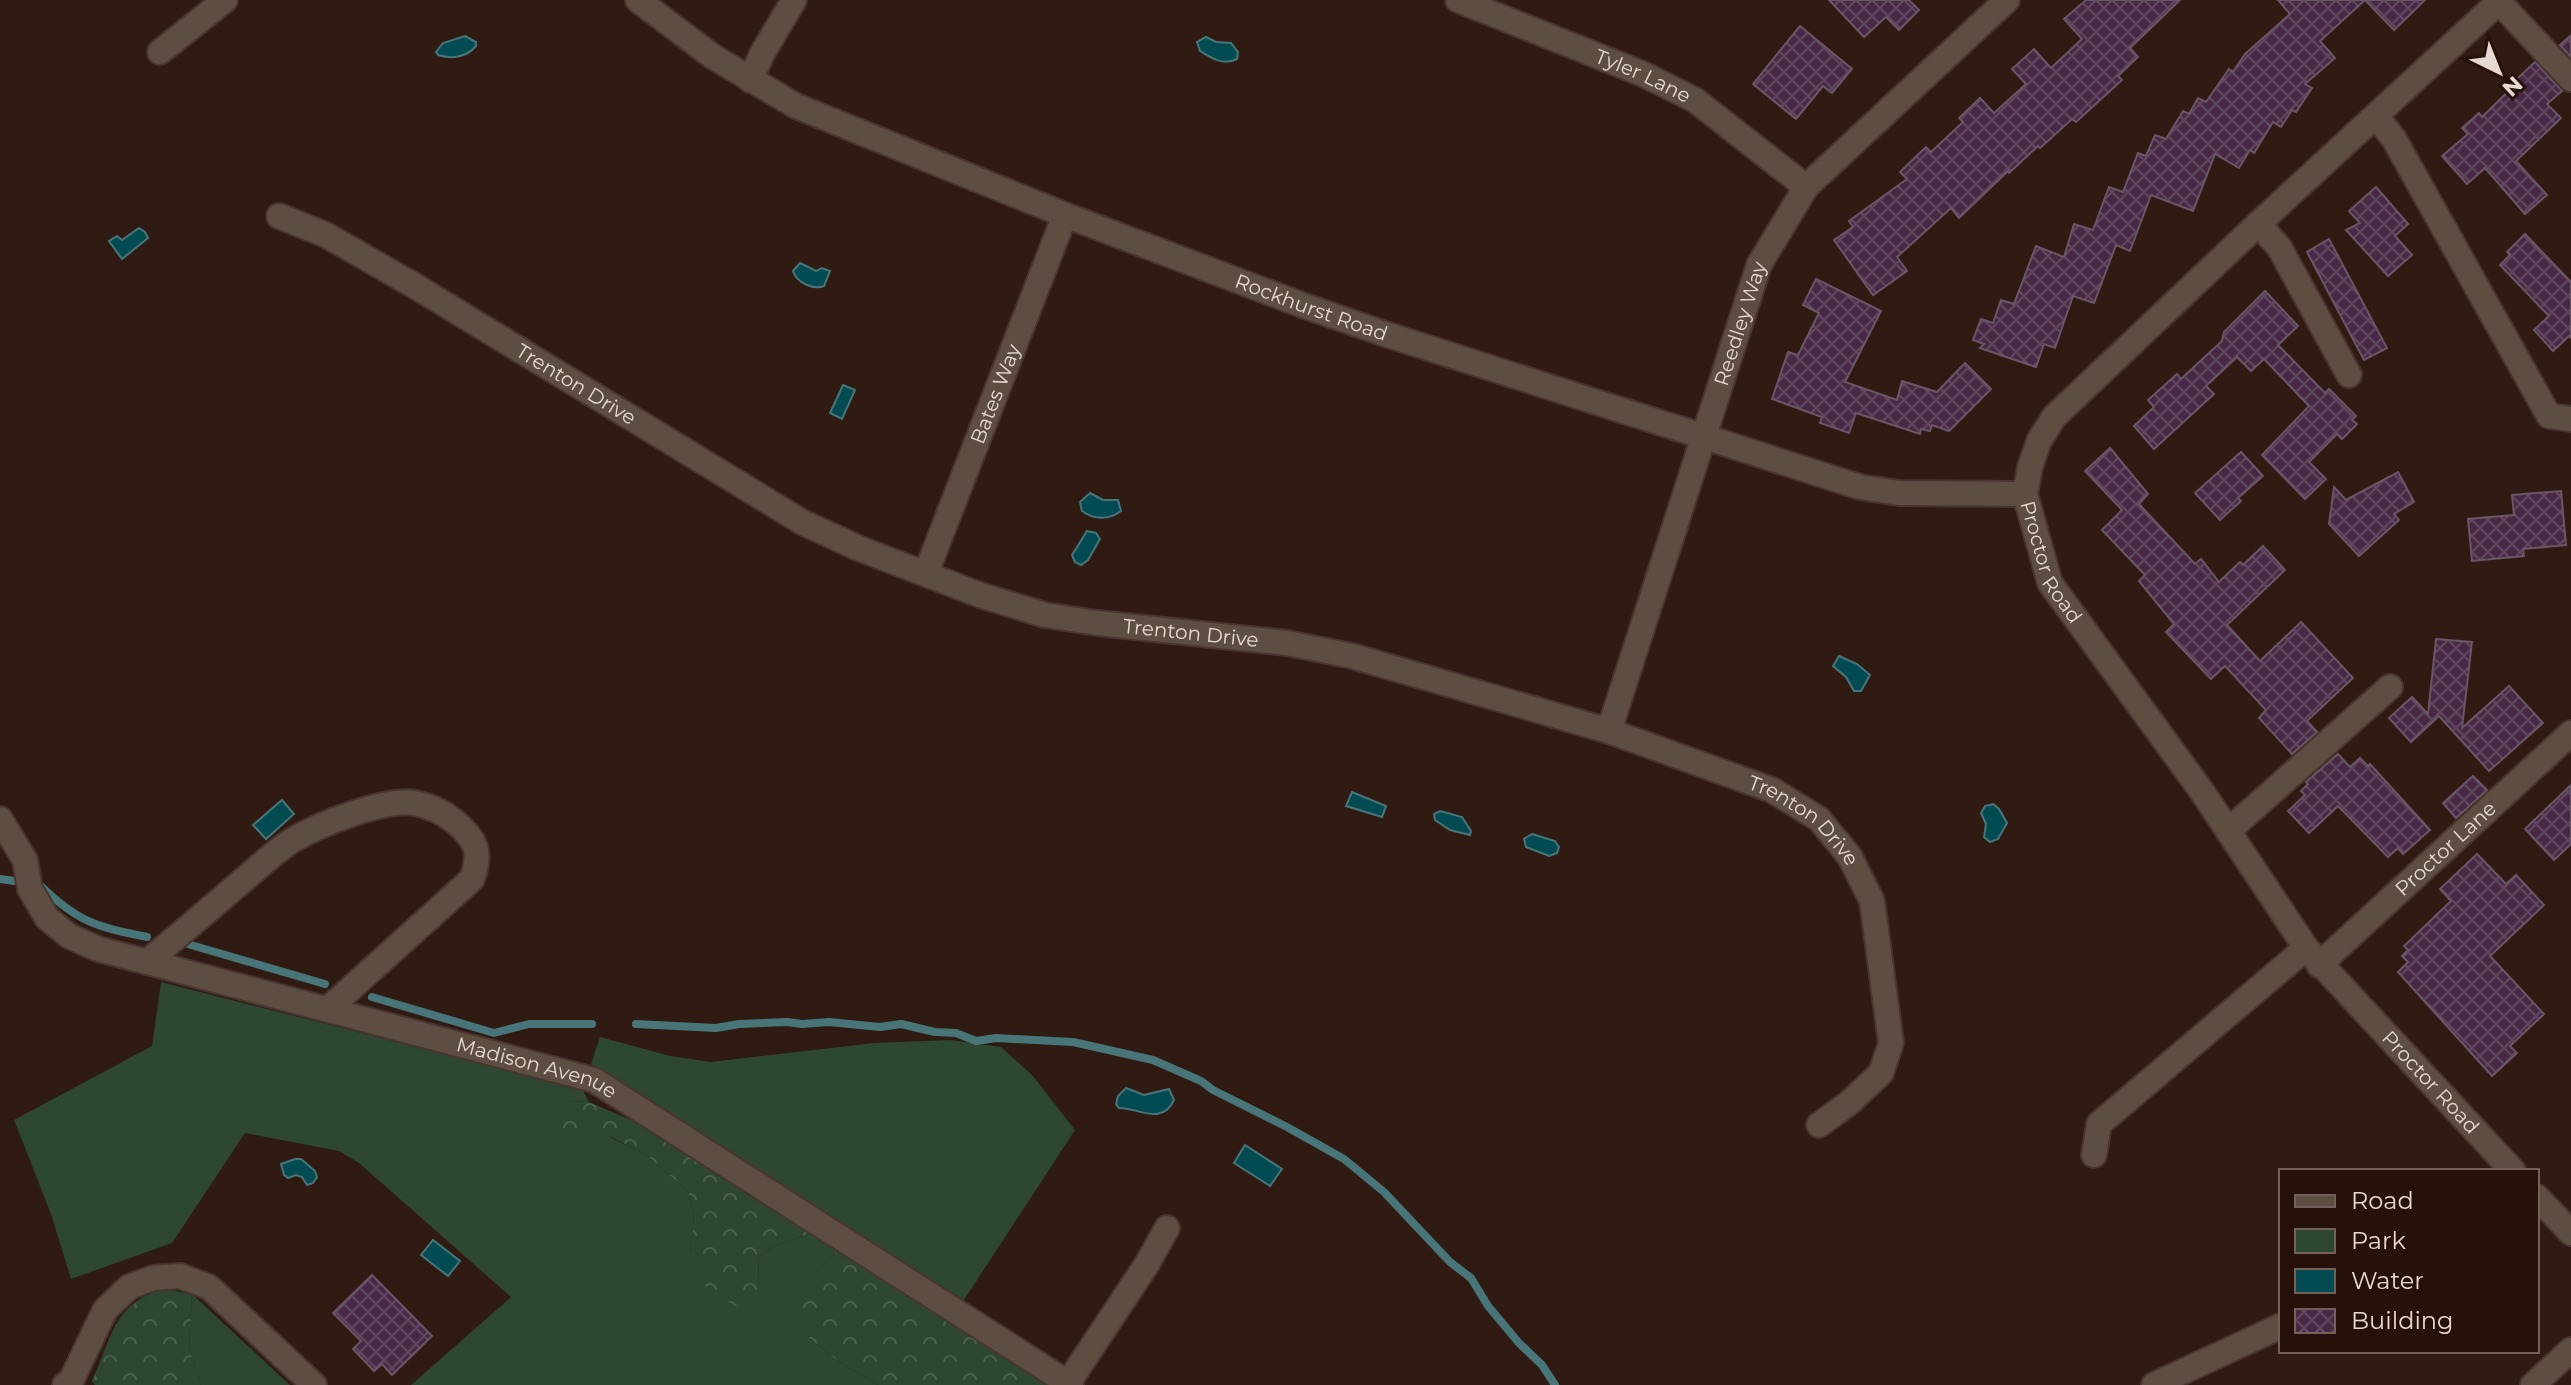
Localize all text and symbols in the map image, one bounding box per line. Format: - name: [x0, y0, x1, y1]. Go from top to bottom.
- north arrow: [2459, 32, 2539, 112]
- street label: Tyler Lane: [1592, 44, 1695, 108]
- text: N: [2497, 70, 2528, 102]
- street label: Reedley Way: [1709, 258, 1771, 389]
- street label: Rockhurst Road: [1232, 269, 1391, 346]
- street label: Trenton Drive: [512, 339, 640, 430]
- street label: Bates Way: [965, 341, 1026, 447]
- street label: Proctor Road: [2016, 498, 2087, 628]
- street label: Trenton Drive: [1122, 614, 1260, 652]
- street label: Trenton Drive: [1745, 771, 1864, 869]
- street label: Proctor Lane: [2390, 796, 2501, 901]
- street label: Proctor Road: [2377, 1026, 2484, 1139]
- street label: Madison Avenue: [454, 1032, 622, 1104]
- legend: [2279, 1169, 2539, 1353]
- text: Road: [2351, 1186, 2414, 1215]
- text: Park: [2351, 1226, 2406, 1255]
- text: Water: [2351, 1266, 2424, 1295]
- text: Building: [2351, 1306, 2454, 1335]

